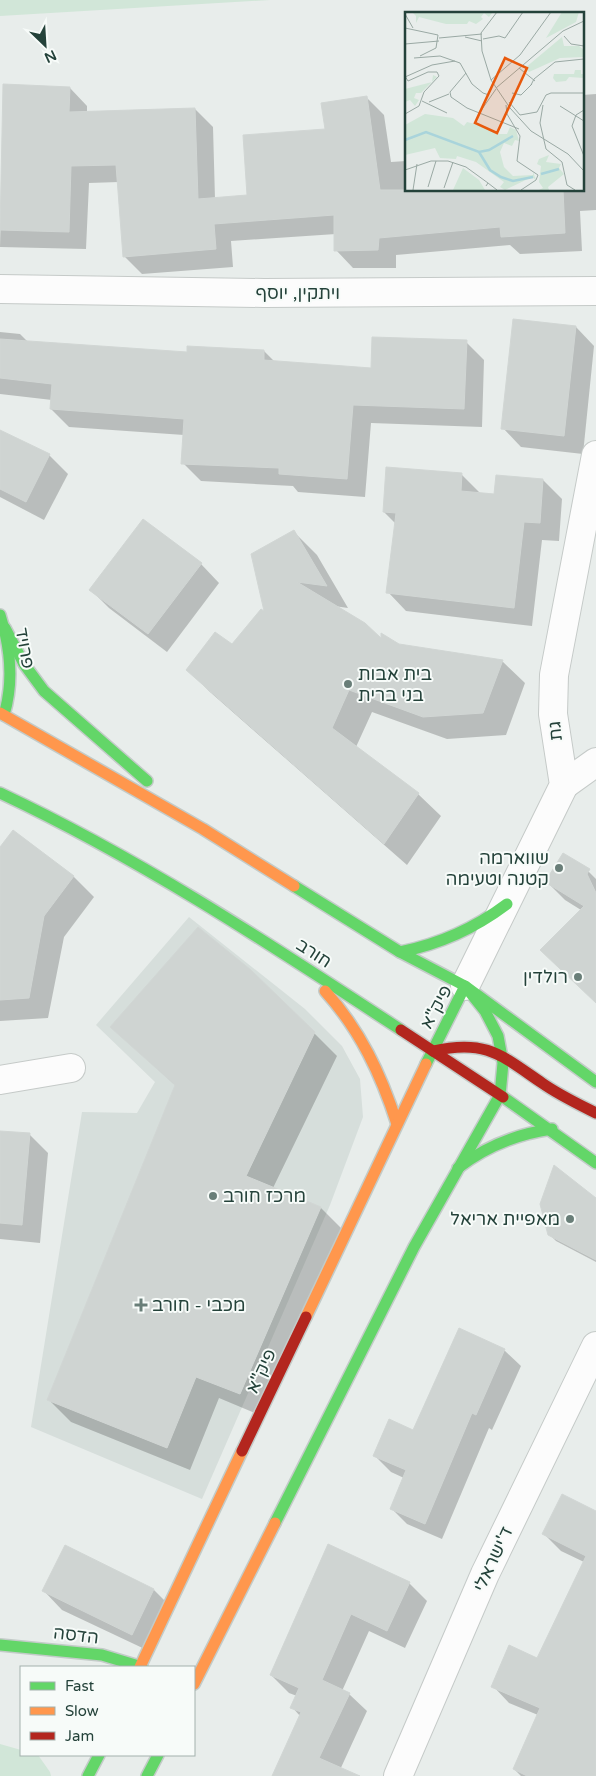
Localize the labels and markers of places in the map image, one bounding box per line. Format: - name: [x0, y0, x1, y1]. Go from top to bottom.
- place label: בית אבות בני ברית: [358, 663, 432, 706]
- marker: בית אבות בני ברית: [342, 678, 354, 690]
- place label: שווארמה קטנה וטעימה: [446, 847, 549, 890]
- marker: שווארמה קטנה וטעימה: [553, 862, 565, 874]
- place label: רולדין: [523, 966, 568, 988]
- marker: רולדין: [572, 971, 584, 983]
- place label: מרכז חורב: [223, 1185, 306, 1207]
- marker: מרכז חורב: [207, 1190, 219, 1202]
- place label: מאפיית אריאל: [450, 1208, 560, 1230]
- marker: מאפיית אריאל: [564, 1213, 576, 1225]
- place label: מכבי - חורב: [152, 1294, 246, 1316]
- marker: מכבי - חורב: [134, 1298, 148, 1312]

